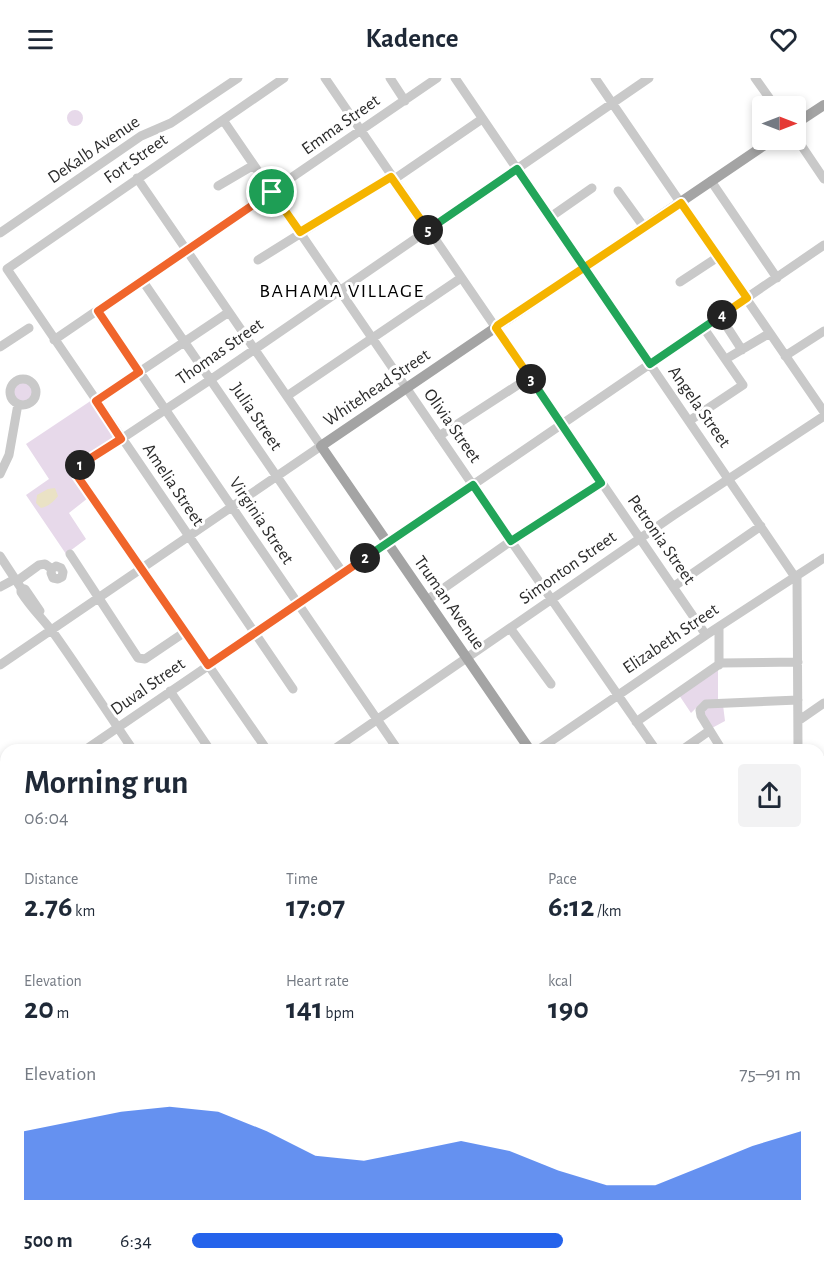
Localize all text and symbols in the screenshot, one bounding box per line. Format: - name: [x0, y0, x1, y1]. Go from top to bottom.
- icon: menu: [24, 23, 57, 56]
- icon: heart: [767, 23, 800, 56]
- text: Kadence: [366, 25, 458, 52]
- street label: Emma Street: [299, 91, 384, 158]
- north arrow: [752, 96, 806, 150]
- map controls: [752, 96, 806, 150]
- street label: DeKalb Avenue: [45, 113, 143, 187]
- street label: Fort Street: [101, 131, 171, 187]
- pin: [246, 166, 297, 217]
- icon: arrive: [255, 175, 288, 208]
- pin: 5: [413, 215, 443, 245]
- text: 5: [425, 222, 431, 238]
- district label: BAHAMA VILLAGE: [259, 281, 425, 301]
- pin: 4: [707, 300, 737, 330]
- text: 4: [718, 307, 726, 323]
- street label: Thomas Street: [173, 315, 267, 388]
- street label: Whitehead Street: [321, 346, 434, 430]
- street label: Angela Street: [664, 363, 734, 451]
- pin: 3: [516, 364, 546, 394]
- text: 3: [528, 371, 534, 387]
- street label: Julia Street: [227, 380, 285, 454]
- street label: Olivia Street: [420, 386, 484, 467]
- street label: Amelia Street: [139, 440, 207, 530]
- pin: 1: [65, 450, 95, 480]
- text: 1: [77, 457, 83, 473]
- street label: Virginia Street: [225, 474, 297, 568]
- street label: Petronia Street: [624, 492, 698, 588]
- street label: Simonton Street: [516, 528, 620, 608]
- pin: 2: [350, 543, 380, 573]
- text: 2: [361, 550, 369, 566]
- street label: Truman Avenue: [410, 553, 488, 653]
- street label: Elizabeth Street: [620, 600, 722, 678]
- street label: Duval Street: [108, 655, 189, 719]
- button: share: [738, 764, 801, 827]
- text: Morning run: [24, 767, 188, 800]
- text: 06:04: [24, 808, 69, 828]
- text: Distance: [24, 871, 78, 887]
- text: Time: [286, 871, 318, 887]
- text: Pace: [548, 871, 577, 887]
- text: 2.76: [24, 892, 72, 922]
- text: 17:07: [286, 892, 345, 922]
- text: 6:12: [548, 892, 594, 922]
- text: km: [72, 903, 95, 919]
- text: /km: [594, 903, 622, 919]
- text: Elevation: [24, 973, 82, 989]
- text: Heart rate: [286, 973, 349, 989]
- text: kcal: [548, 973, 572, 989]
- text: 20: [24, 994, 54, 1024]
- text: 141: [286, 994, 323, 1024]
- text: 190: [548, 994, 589, 1024]
- text: m: [54, 1005, 69, 1021]
- text: bpm: [323, 1005, 354, 1021]
- text: Elevation: [24, 1064, 96, 1084]
- text: 75–91 m: [739, 1064, 801, 1084]
- text: 500 m: [24, 1231, 73, 1251]
- text: 6:34: [120, 1231, 152, 1251]

